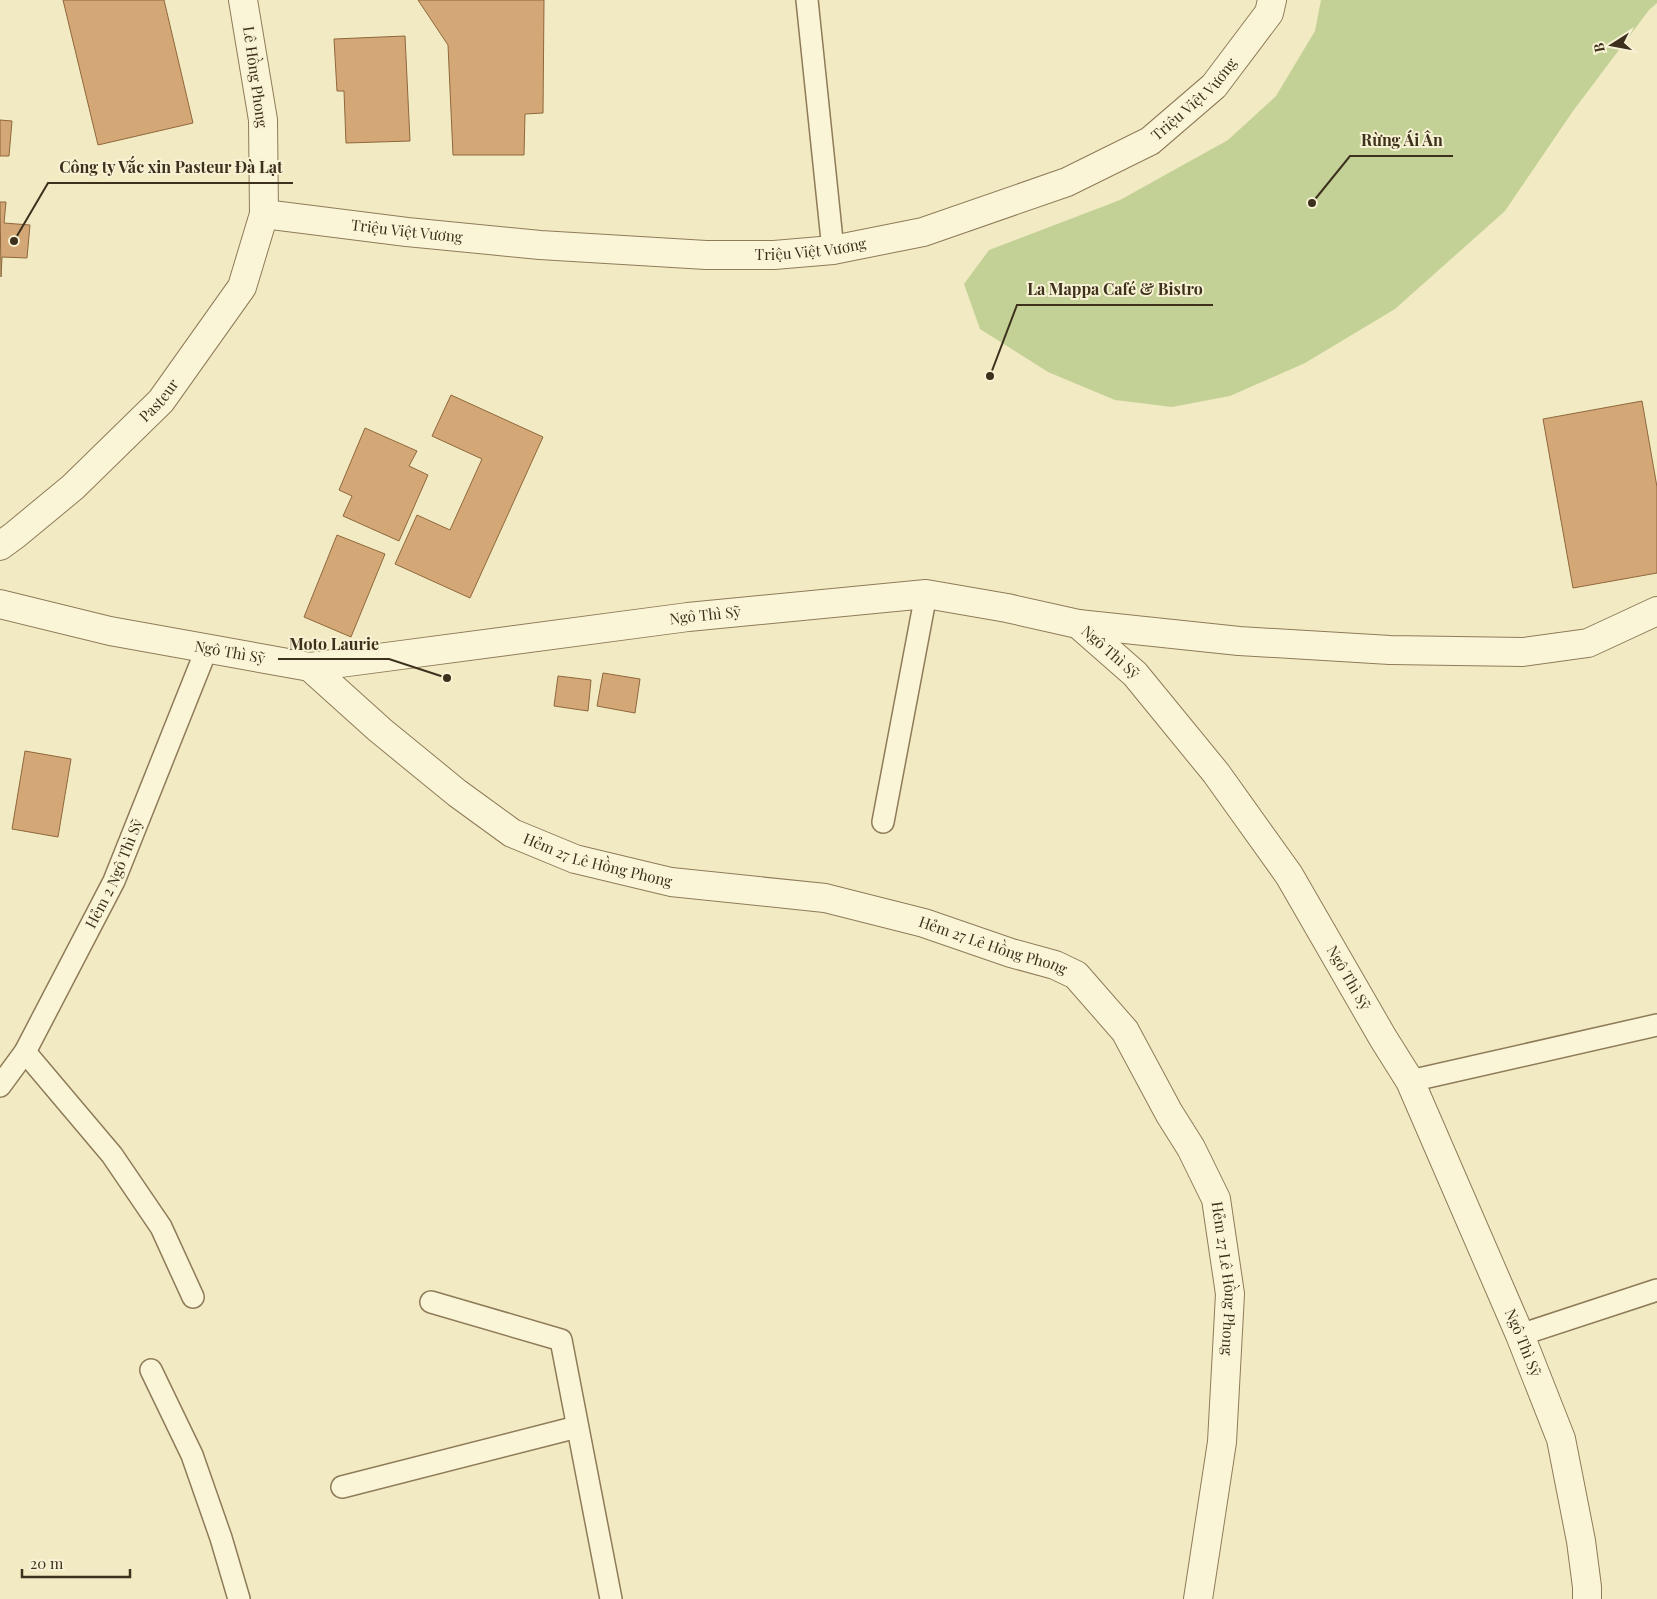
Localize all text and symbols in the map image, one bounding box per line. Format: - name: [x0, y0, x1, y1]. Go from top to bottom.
- north arrow: [1587, 20, 1637, 70]
- street label: Lê Hồng Phong: [239, 25, 274, 129]
- text: B: [1589, 41, 1609, 54]
- street label: Triệu Việt Vương: [1147, 53, 1241, 145]
- callout: Rừng Ái Ân: [1350, 125, 1453, 156]
- text: Rừng Ái Ân: [1361, 129, 1443, 150]
- callout: Công ty Vắc xin Pasteur Đà Lạt: [48, 152, 293, 183]
- text: Công ty Vắc xin Pasteur Đà Lạt: [59, 155, 283, 177]
- street label: Triệu Việt Vương: [350, 214, 464, 246]
- street label: Triệu Việt Vương: [755, 233, 868, 264]
- callout: La Mappa Café & Bistro: [1017, 274, 1213, 305]
- text: La Mappa Café & Bistro: [1027, 278, 1203, 299]
- street label: Pasteur: [134, 374, 183, 426]
- street label: Ngô Thì Sỹ: [668, 601, 742, 628]
- street label: Ngô Thì Sỹ: [1078, 621, 1145, 683]
- callout: Moto Laurie: [278, 628, 389, 659]
- text: Moto Laurie: [289, 633, 379, 654]
- street label: Ngô Thì Sỹ: [193, 635, 267, 668]
- street label: Hẻm 2 Ngô Thì Sỹ: [80, 815, 147, 931]
- street label: Hẻm 27 Lê Hồng Phong: [520, 828, 675, 891]
- street label: Hẻm 27 Lê Hồng Phong: [916, 911, 1071, 978]
- street label: Ngô Thì Sỹ: [1323, 942, 1376, 1014]
- street label: Hẻm 27 Lê Hồng Phong: [1207, 1200, 1242, 1356]
- street label: Ngô Thì Sỹ: [1501, 1305, 1547, 1380]
- scale bar: [22, 1546, 130, 1578]
- text: 20 m: [30, 1553, 64, 1573]

